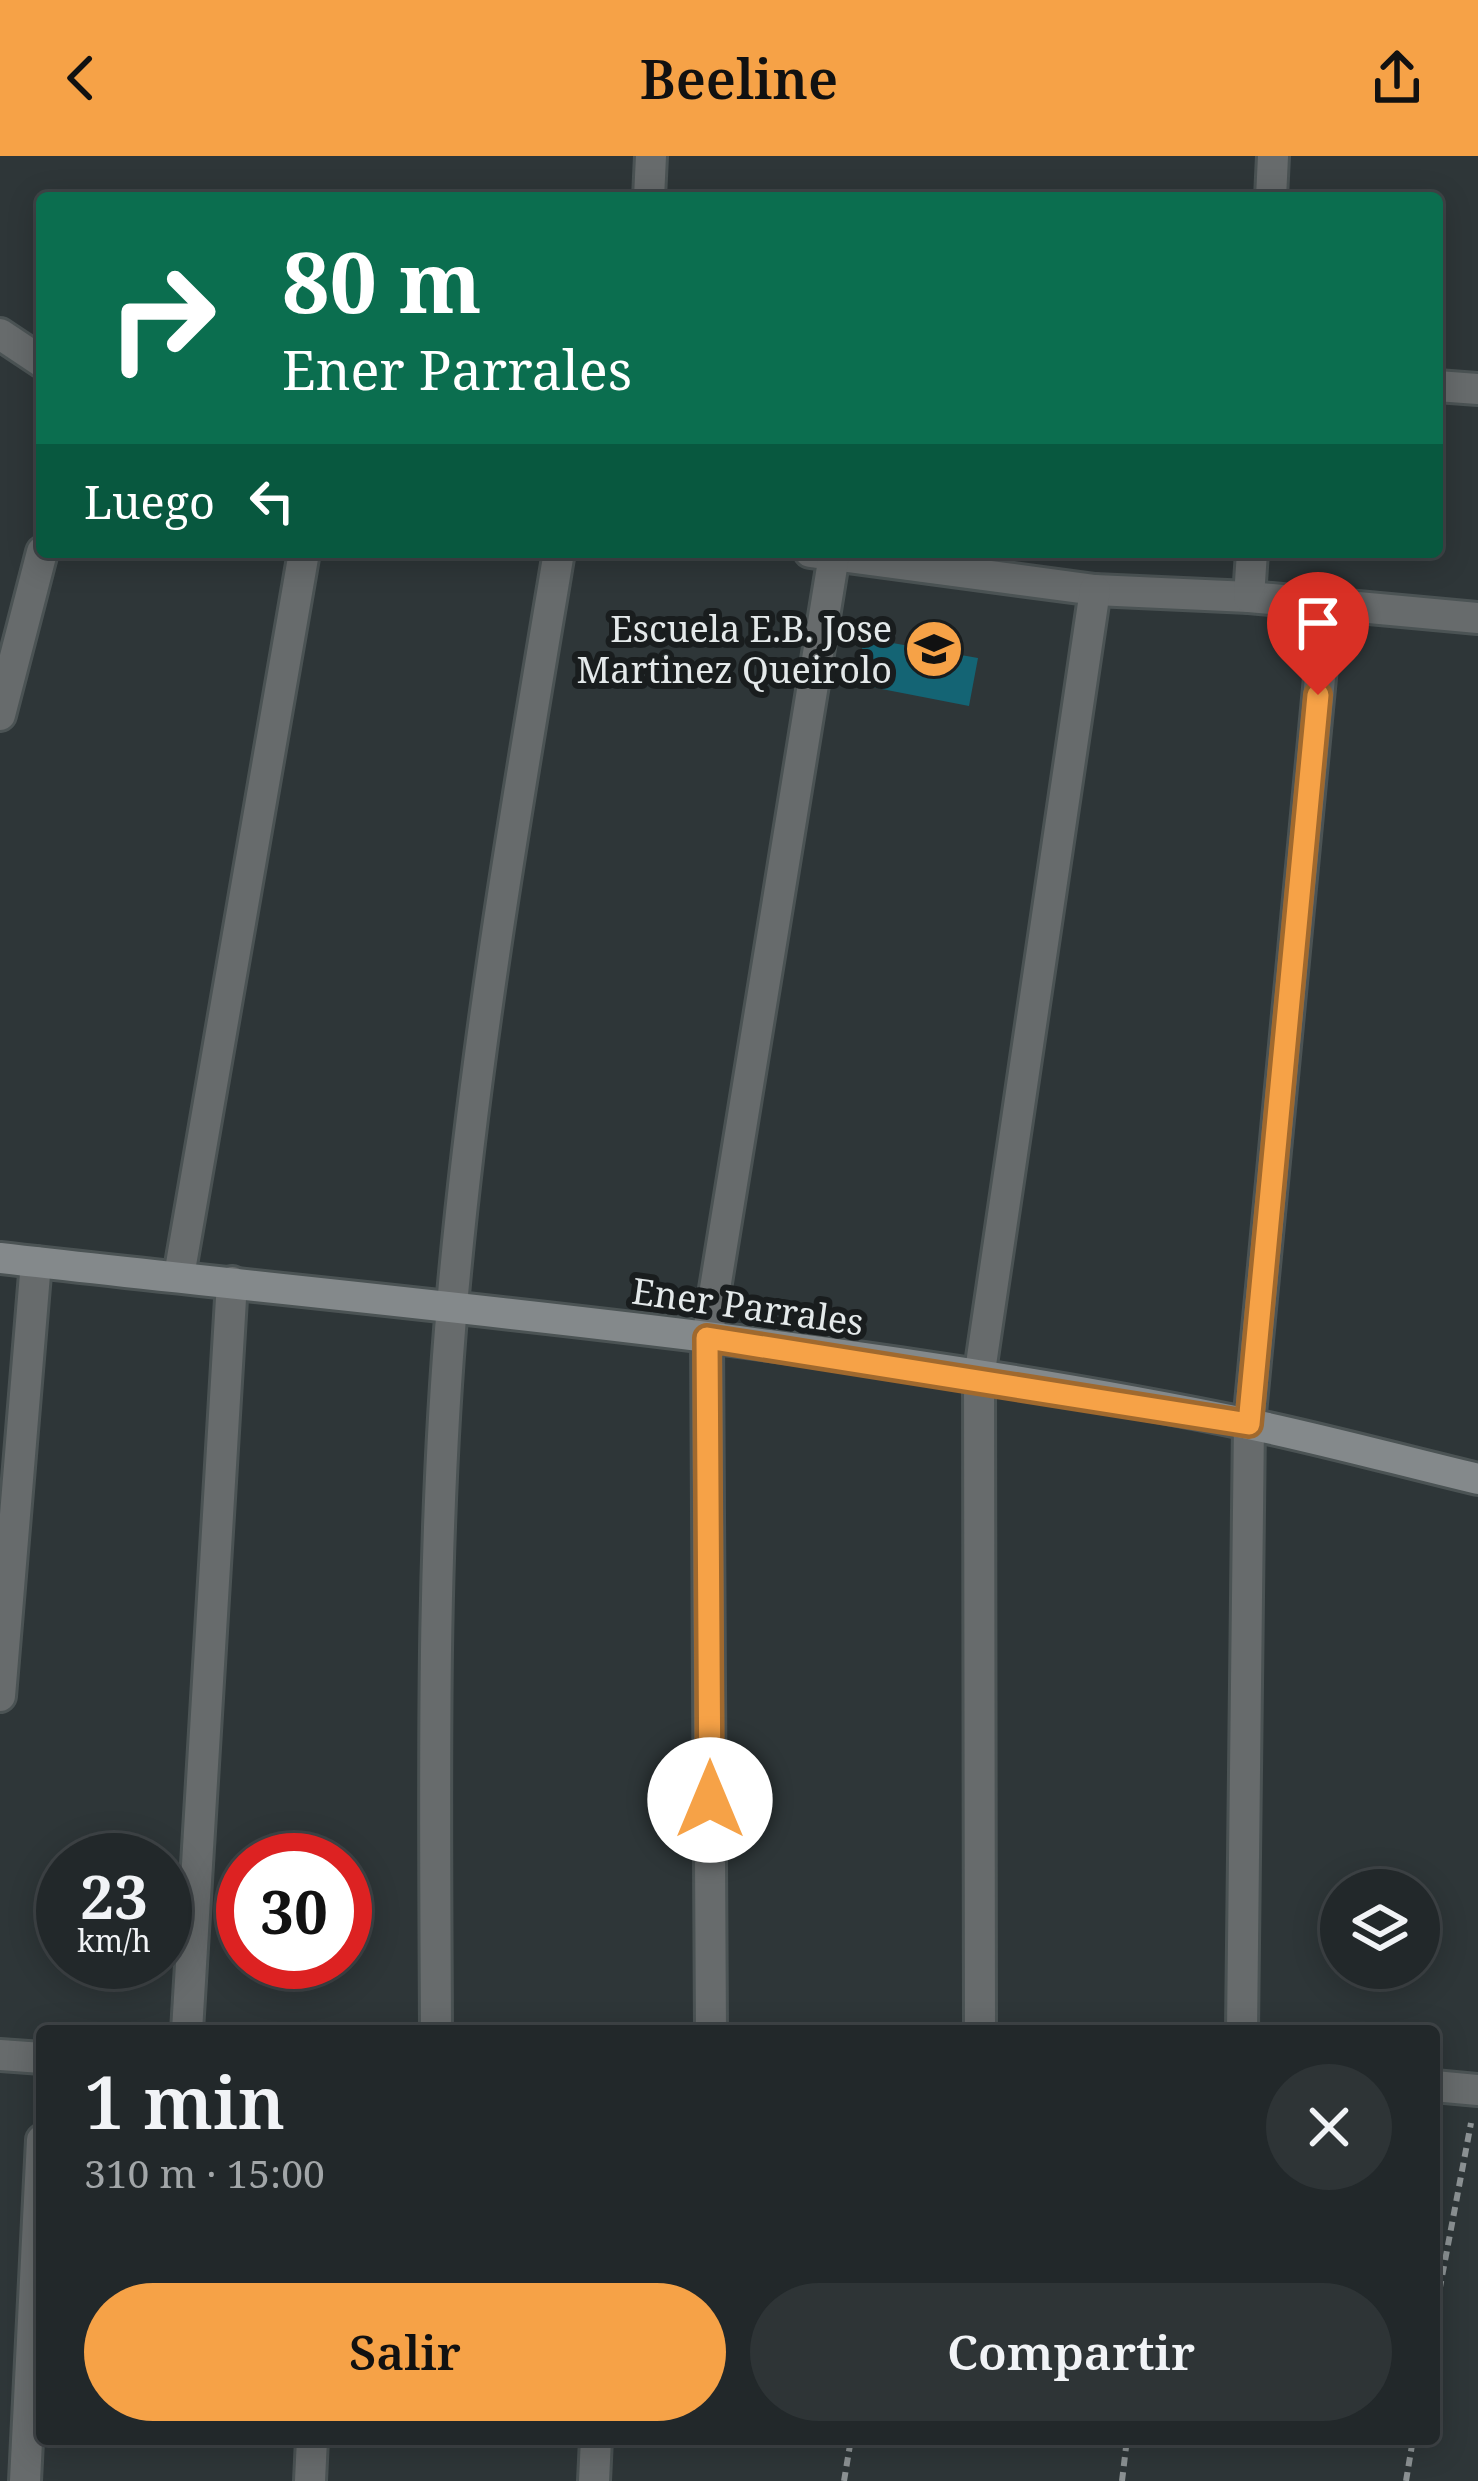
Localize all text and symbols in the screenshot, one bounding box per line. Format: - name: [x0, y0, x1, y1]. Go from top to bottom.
- text: Beeline: [640, 41, 838, 115]
- icon: back: [48, 45, 114, 111]
- icon: share: [1364, 45, 1430, 111]
- text: 80 m: [282, 223, 482, 338]
- icon: right: [84, 240, 240, 396]
- text: Ener Parrales: [282, 332, 632, 406]
- icon: left: [239, 468, 305, 534]
- text: Luego: [84, 471, 215, 532]
- pin: [1267, 572, 1369, 695]
- icon: arrive: [1285, 590, 1351, 656]
- place label: Escuela E.B. Jose Martinez Queirolo: [577, 604, 892, 694]
- school or university icon: Escuela E.B. Jose Martinez Queirolo: [903, 618, 965, 680]
- street label: Ener Parrales: [629, 1265, 867, 1347]
- position arrow: [647, 1737, 773, 1863]
- speed limit sign: 30: [216, 1833, 372, 1989]
- text: 23: [80, 1855, 148, 1937]
- map controls: [1320, 1869, 1440, 1989]
- button: layers: [1320, 1869, 1440, 1989]
- text: km/h: [77, 1920, 151, 1961]
- text: 1 min: [84, 2052, 285, 2150]
- button: close: [1266, 2064, 1392, 2190]
- text: 310 m · 15:00: [84, 2146, 325, 2199]
- button: Salir: [84, 2283, 726, 2421]
- button: Compartir: [750, 2283, 1392, 2421]

